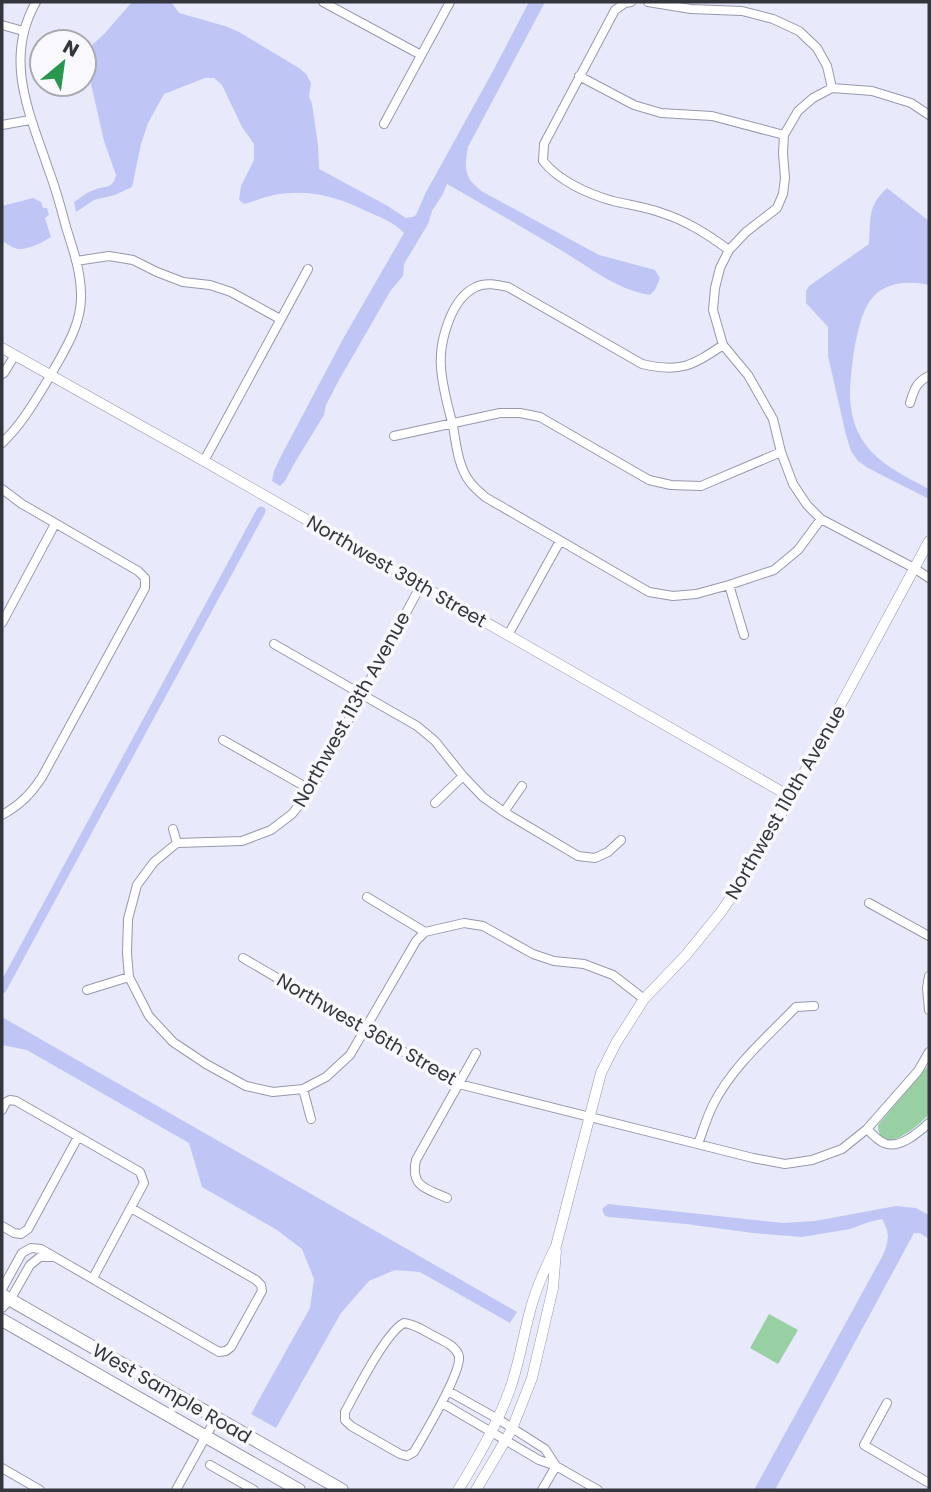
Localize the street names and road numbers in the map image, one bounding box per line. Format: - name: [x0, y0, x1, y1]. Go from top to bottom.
- street label: Northwest 39th Street: [302, 509, 492, 634]
- street label: Northwest 113th Avenue: [286, 607, 417, 812]
- street label: Northwest 110th Avenue: [719, 700, 852, 904]
- street label: Northwest 36th Street: [272, 967, 462, 1092]
- street label: West Sample Road: [87, 1337, 256, 1450]

